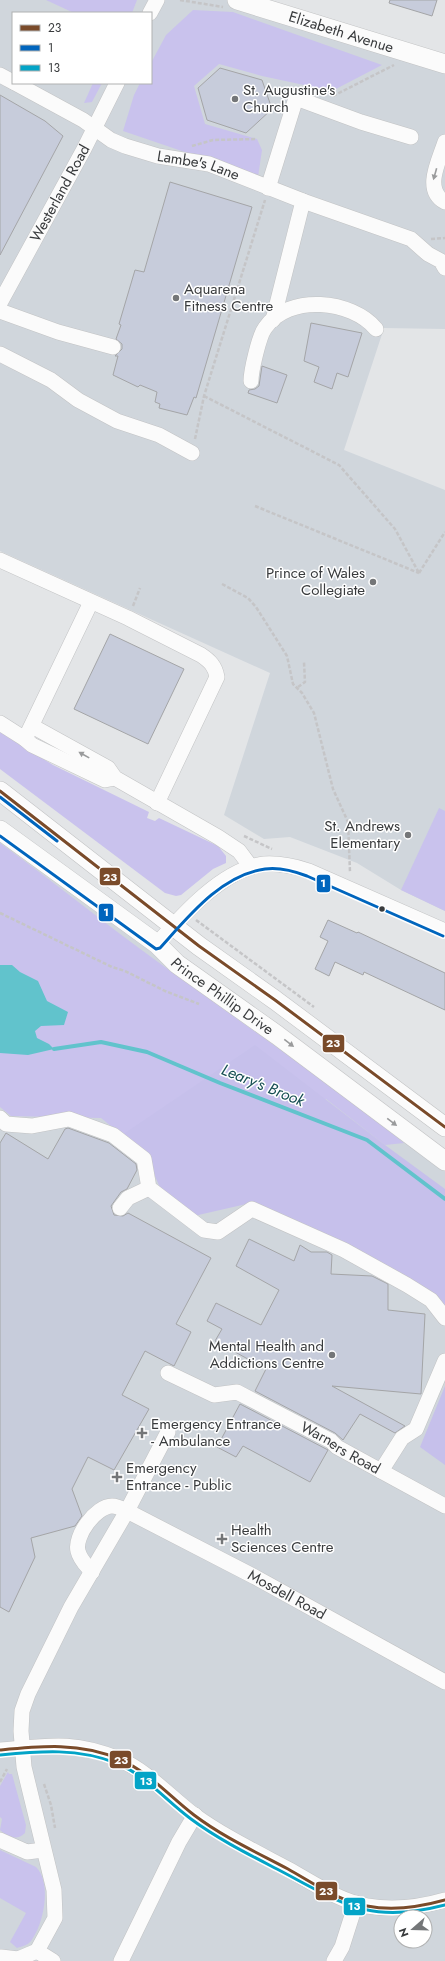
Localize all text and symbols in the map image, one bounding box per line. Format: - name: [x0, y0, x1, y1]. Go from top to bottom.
- street label: Elizabeth Avenue: [286, 6, 397, 59]
- legend: [12, 12, 152, 84]
- text: 23: [48, 19, 62, 37]
- text: 1: [48, 39, 53, 57]
- text: 13: [48, 59, 60, 77]
- place label: St. Augustine's Church: [243, 79, 335, 118]
- marker: St. Augustine's Church: [230, 94, 240, 104]
- street label: Westerland Road: [24, 141, 95, 246]
- street label: Lambe's Lane: [156, 145, 243, 186]
- one-way arrow: [432, 168, 438, 180]
- place label: Aquarena Fitness Centre: [184, 278, 274, 317]
- marker: Aquarena Fitness Centre: [171, 293, 181, 303]
- place label: Prince of Wales Collegiate: [266, 562, 365, 601]
- marker: Prince of Wales Collegiate: [368, 577, 378, 587]
- one-way arrow: [78, 752, 90, 759]
- place label: St. Andrews Elementary: [324, 815, 400, 854]
- marker: St. Andrews Elementary: [403, 830, 413, 840]
- line badge: 23: [99, 867, 121, 886]
- text: 23: [103, 869, 117, 885]
- line badge: 1: [316, 874, 331, 893]
- text: 1: [320, 875, 326, 891]
- line badge: 1: [98, 903, 114, 922]
- text: 1: [103, 904, 109, 920]
- unlabelled marker: [377, 904, 387, 914]
- street label: Prince Phillip Drive: [166, 953, 279, 1041]
- line badge: 23: [322, 1034, 345, 1053]
- text: 23: [326, 1035, 340, 1051]
- one-way arrow: [283, 1039, 294, 1048]
- water label: Leary's Brook: [218, 1058, 309, 1113]
- one-way arrow: [387, 1117, 398, 1126]
- place label: Mental Health and Addictions Centre: [209, 1335, 324, 1374]
- marker: Mental Health and Addictions Centre: [327, 1350, 337, 1360]
- place label: Emergency Entrance - Ambulance: [151, 1413, 281, 1452]
- street label: Warners Road: [297, 1416, 384, 1480]
- marker: Emergency Entrance - Ambulance: [136, 1427, 148, 1439]
- place label: Emergency Entrance - Public: [126, 1457, 232, 1496]
- marker: Emergency Entrance - Public: [111, 1471, 123, 1483]
- place label: Health Sciences Centre: [231, 1519, 334, 1558]
- marker: Health Sciences Centre: [216, 1533, 228, 1545]
- street label: Mosdell Road: [244, 1564, 330, 1625]
- line badge: 23: [109, 1750, 132, 1769]
- text: 23: [114, 1752, 128, 1768]
- line badge: 13: [134, 1771, 157, 1790]
- text: 13: [140, 1773, 152, 1789]
- line badge: 23: [315, 1881, 338, 1901]
- text: 23: [319, 1883, 333, 1899]
- line badge: 13: [343, 1897, 366, 1916]
- text: 13: [348, 1898, 360, 1914]
- north arrow: [393, 1909, 433, 1949]
- text: N: [395, 1926, 413, 1939]

